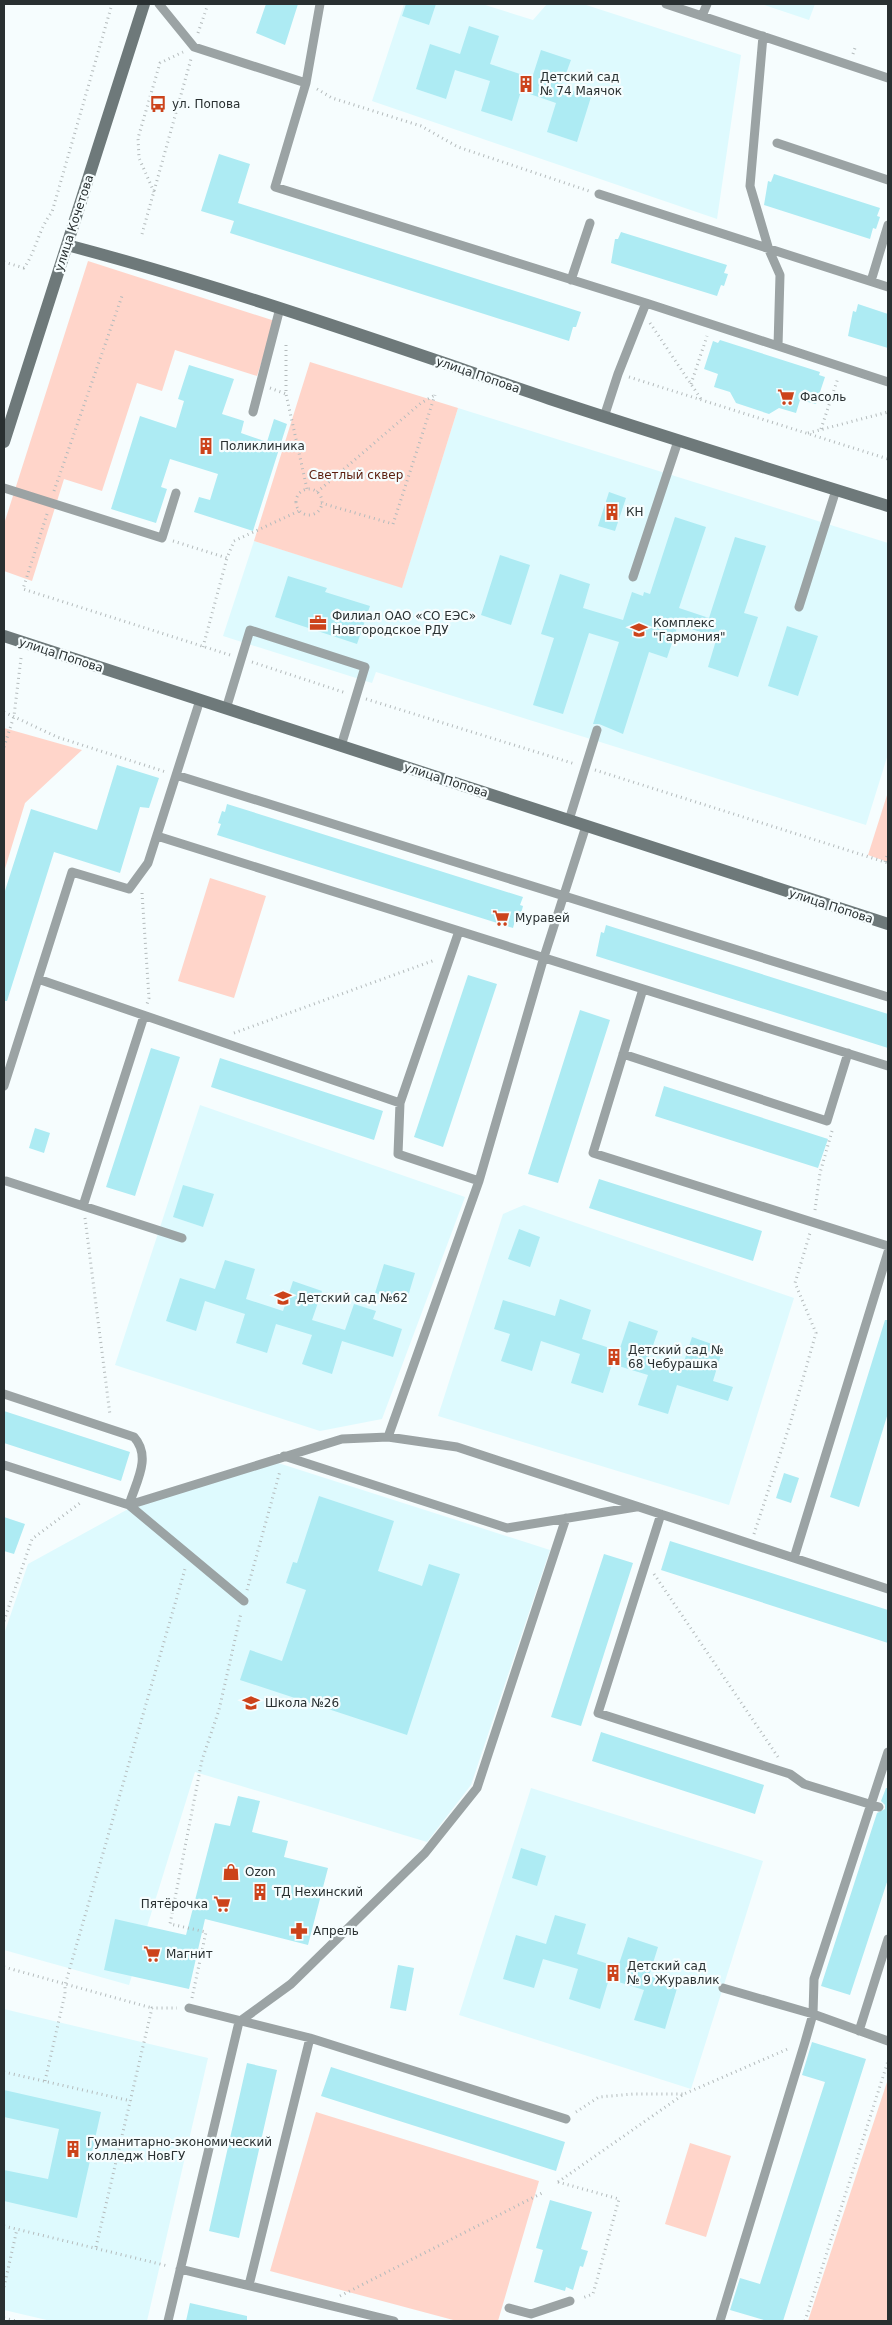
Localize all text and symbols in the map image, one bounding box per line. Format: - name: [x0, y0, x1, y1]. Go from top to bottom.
- place label: Детский сад № 74 Маячок: [540, 70, 622, 98]
- building icon: Детский сад № 74 Маячок: [516, 74, 536, 94]
- bus stop icon: ул. Попова: [148, 94, 168, 114]
- place label: ул. Попова: [172, 97, 240, 111]
- street label: улица Кочетова: [52, 173, 96, 273]
- street label: улица Попова: [434, 354, 522, 396]
- supermarket icon: Фасоль: [776, 387, 796, 407]
- place label: Фасоль: [800, 390, 846, 404]
- building icon: Поликлиника: [196, 436, 216, 456]
- place label: Поликлиника: [220, 439, 305, 453]
- park label: Светлый сквер: [309, 468, 403, 482]
- building icon: КН: [602, 502, 622, 522]
- place label: КН: [626, 505, 644, 519]
- place label: Филиал ОАО «СО ЕЭС» Новгородское РДУ: [332, 609, 476, 637]
- office icon: Филиал ОАО «СО ЕЭС» Новгородское РДУ: [308, 613, 328, 633]
- place label: Комплекс "Гармония": [653, 616, 726, 644]
- school or university icon: Комплекс "Гармония": [629, 620, 649, 640]
- street label: улица Попова: [17, 635, 105, 675]
- street label: улица Попова: [402, 760, 490, 800]
- street label: улица Попова: [787, 886, 875, 926]
- supermarket icon: Муравей: [491, 908, 511, 928]
- place label: Муравей: [515, 911, 570, 925]
- school or university icon: Детский сад №62: [273, 1288, 293, 1308]
- place label: Детский сад №62: [297, 1291, 408, 1305]
- place label: Детский сад № 68 Чебурашка: [628, 1343, 724, 1371]
- building icon: Детский сад № 68 Чебурашка: [604, 1347, 624, 1367]
- school or university icon: Школа №26: [241, 1693, 261, 1713]
- place label: Школа №26: [265, 1696, 339, 1710]
- shop icon: Ozon: [221, 1862, 241, 1882]
- place label: Ozon: [245, 1865, 276, 1879]
- building icon: ТД Нехинский: [250, 1882, 270, 1902]
- place label: ТД Нехинский: [273, 1885, 363, 1899]
- supermarket icon: Пятёрочка: [212, 1894, 232, 1914]
- place label: Пятёрочка: [141, 1897, 208, 1911]
- pharmacy icon: Апрель: [289, 1921, 309, 1941]
- place label: Апрель: [313, 1924, 359, 1938]
- supermarket icon: Магнит: [142, 1944, 162, 1964]
- place label: Магнит: [166, 1947, 213, 1961]
- place label: Детский сад № 9 Журавлик: [627, 1959, 720, 1987]
- building icon: Детский сад № 9 Журавлик: [603, 1963, 623, 1983]
- place label: Гуманитарно-экономический колледж НовГУ: [87, 2135, 272, 2163]
- building icon: Гуманитарно-экономический колледж НовГУ: [63, 2139, 83, 2159]

